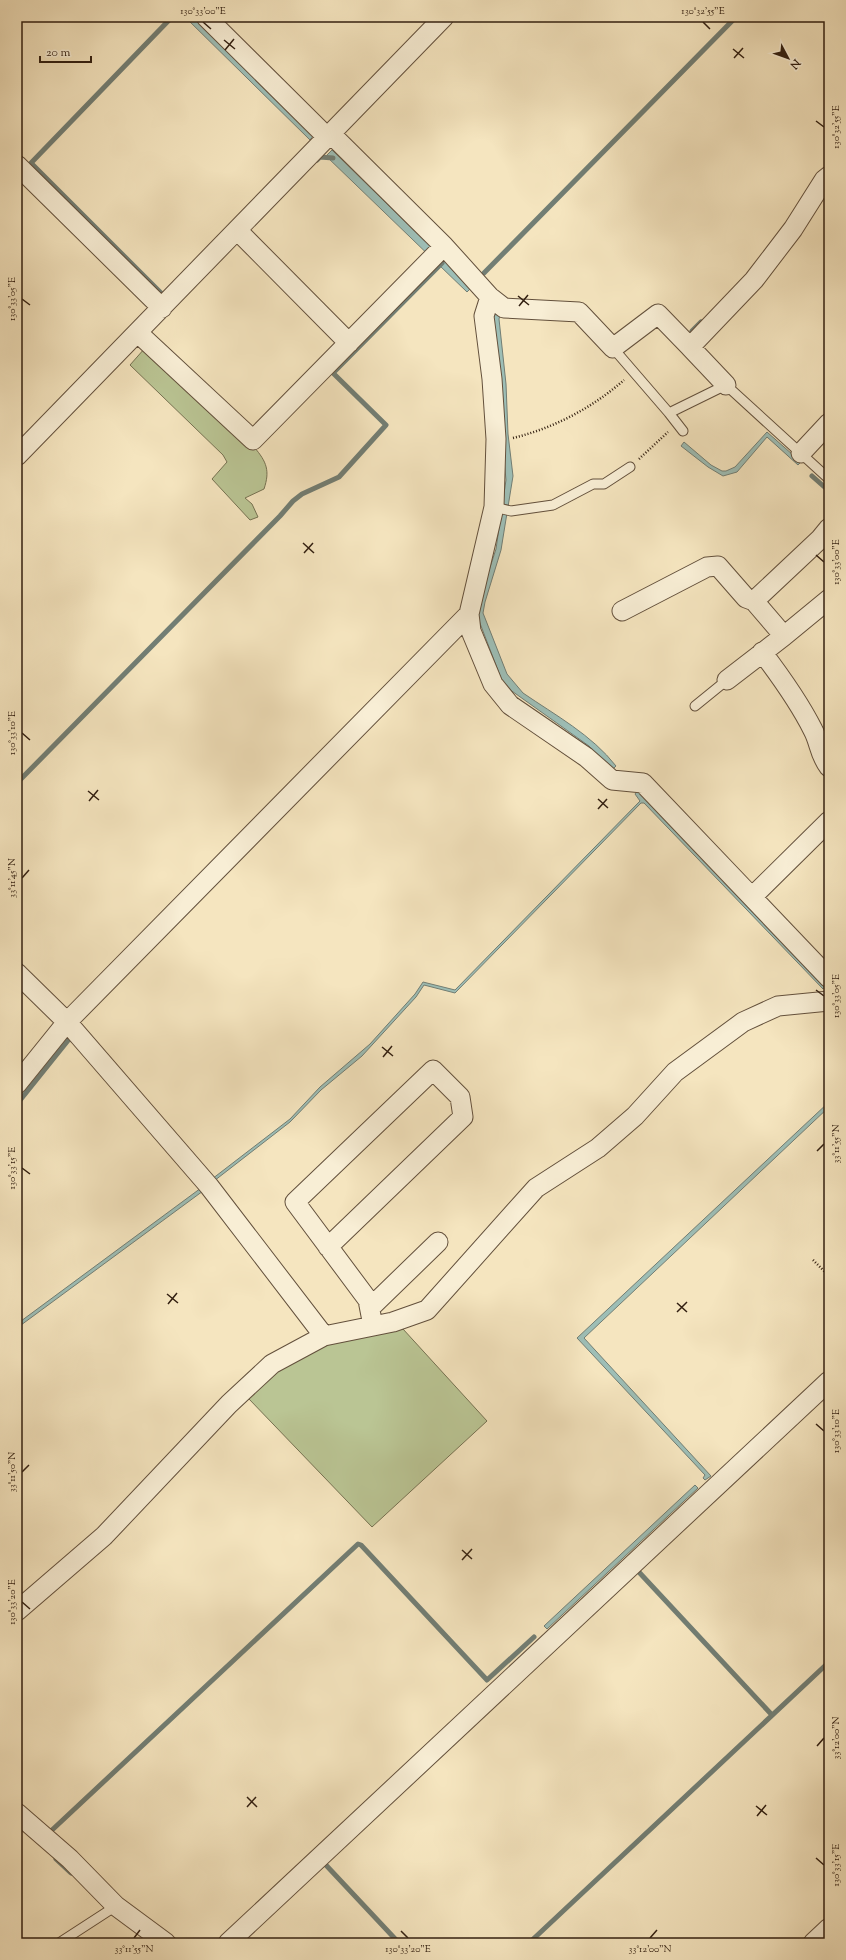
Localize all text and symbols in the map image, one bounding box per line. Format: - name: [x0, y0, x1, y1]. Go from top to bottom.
- text: 130°33'00"E: [180, 4, 226, 19]
- text: 130°32'55"E: [681, 4, 725, 19]
- scale bar: [40, 38, 91, 64]
- north arrow: [768, 38, 808, 78]
- text: 20 m: [46, 44, 71, 62]
- text: N: [786, 55, 804, 73]
- text: 130°32'55"E: [829, 105, 844, 149]
- text: 130°33'05"E: [5, 277, 20, 321]
- text: 130°33'00"E: [829, 539, 844, 585]
- text: 130°33'10"E: [5, 711, 20, 755]
- text: 33°11'45"N: [5, 858, 20, 898]
- text: 130°33'05"E: [829, 974, 844, 1018]
- text: 33°11'55"N: [829, 1124, 844, 1164]
- text: 130°33'15"E: [5, 1147, 20, 1189]
- text: 130°33'10"E: [829, 1409, 844, 1453]
- text: 33°11'50"N: [5, 1452, 20, 1492]
- text: 130°33'20"E: [5, 1579, 20, 1625]
- text: 33°12'00"N: [829, 1716, 844, 1760]
- text: 130°33'15"E: [829, 1844, 844, 1886]
- text: 33°11'55"N: [114, 1942, 154, 1957]
- text: 130°33'20"E: [385, 1942, 431, 1957]
- text: 33°12'00"N: [628, 1942, 672, 1957]

